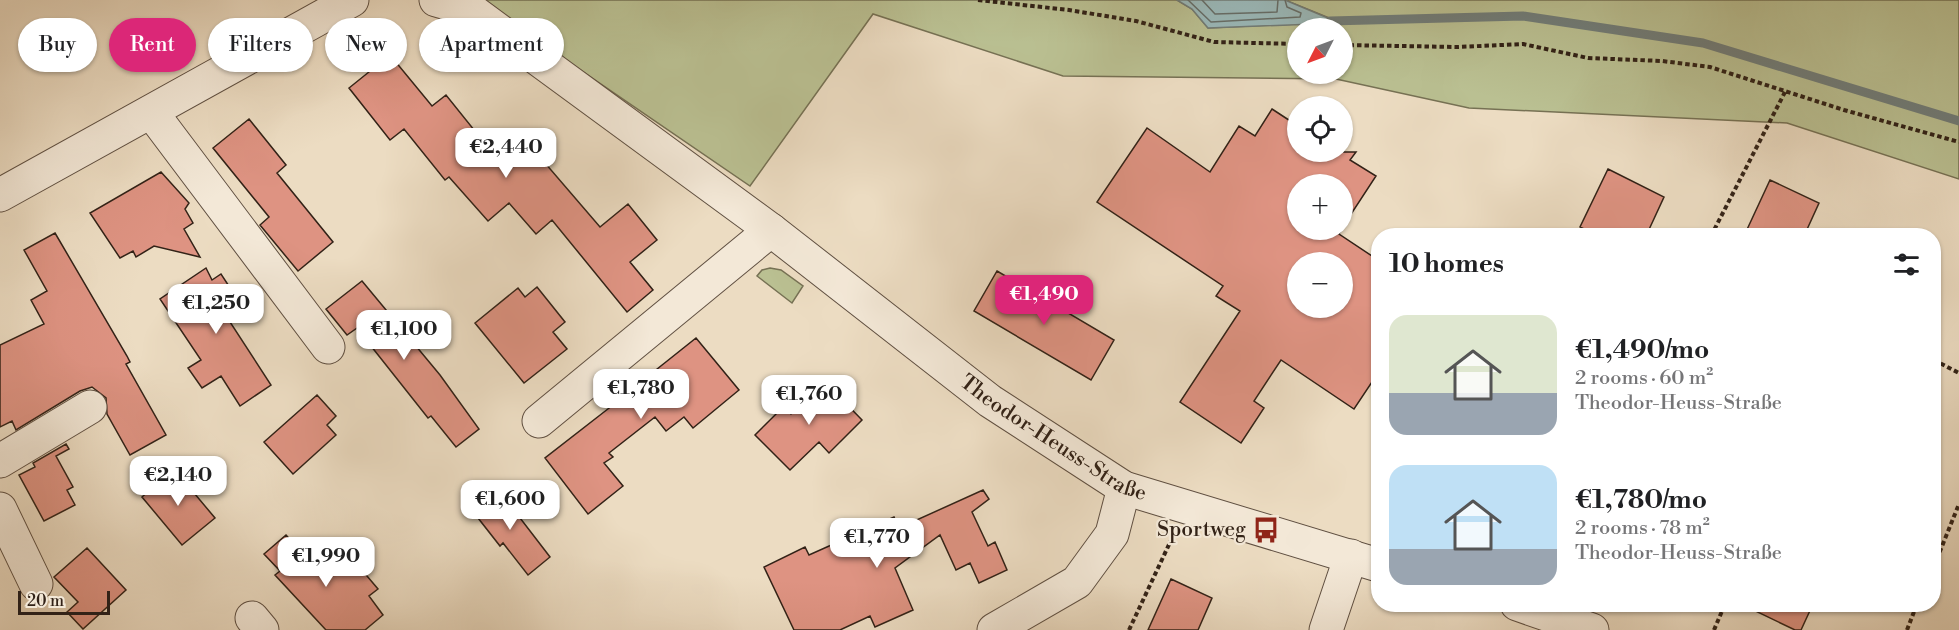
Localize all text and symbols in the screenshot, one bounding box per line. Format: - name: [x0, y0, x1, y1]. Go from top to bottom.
- chip: Buy: [18, 18, 97, 72]
- chip: Rent: [109, 18, 196, 72]
- chip: Filters: [208, 18, 313, 72]
- chip: New: [325, 18, 407, 72]
- chip: Apartment: [419, 18, 564, 72]
- north arrow: [1287, 18, 1353, 84]
- map controls: [1287, 18, 1353, 318]
- button: locate: [1287, 96, 1353, 162]
- pin: €2,440: [457, 128, 555, 179]
- text: €2,440: [469, 135, 543, 160]
- button: +: [1287, 174, 1353, 240]
- text: 10 homes: [1389, 248, 1504, 280]
- icon: filters: [1890, 248, 1923, 281]
- button: −: [1287, 252, 1353, 318]
- pin: €1,490: [995, 275, 1093, 326]
- text: €1,490: [1009, 282, 1079, 307]
- pin: €1,250: [167, 284, 265, 335]
- text: €1,250: [182, 291, 250, 316]
- pin: €1,100: [355, 310, 453, 361]
- text: €1,100: [370, 317, 438, 342]
- text: €1,490/mo: [1575, 334, 1709, 366]
- icon: home: [1437, 339, 1509, 411]
- text: 2 rooms · 60 m²: [1575, 366, 1713, 391]
- pin: €1,780: [592, 369, 690, 420]
- street label: Theodor-Heuss-Straße: [954, 369, 1149, 507]
- pin: €1,760: [760, 375, 858, 426]
- text: €1,780: [607, 376, 675, 401]
- text: €1,760: [775, 382, 843, 407]
- text: Theodor-Heuss-Straße: [1575, 391, 1782, 416]
- pin: €2,140: [129, 456, 227, 507]
- text: €2,140: [144, 463, 212, 488]
- pin: €1,600: [461, 480, 559, 531]
- text: €1,780/mo: [1575, 484, 1707, 516]
- text: €1,600: [475, 487, 545, 512]
- icon: home: [1437, 489, 1509, 561]
- bus stop icon: Sportweg: [1251, 515, 1281, 545]
- text: 2 rooms · 78 m²: [1575, 516, 1710, 541]
- place label: Sportweg: [1157, 517, 1246, 543]
- pin: €1,770: [828, 518, 926, 569]
- text: €1,770: [844, 525, 910, 550]
- pin: €1,990: [277, 537, 375, 588]
- text: Theodor-Heuss-Straße: [1575, 541, 1782, 566]
- text: €1,990: [292, 544, 360, 569]
- scale bar: [18, 588, 110, 616]
- text: 20 m: [27, 591, 64, 611]

